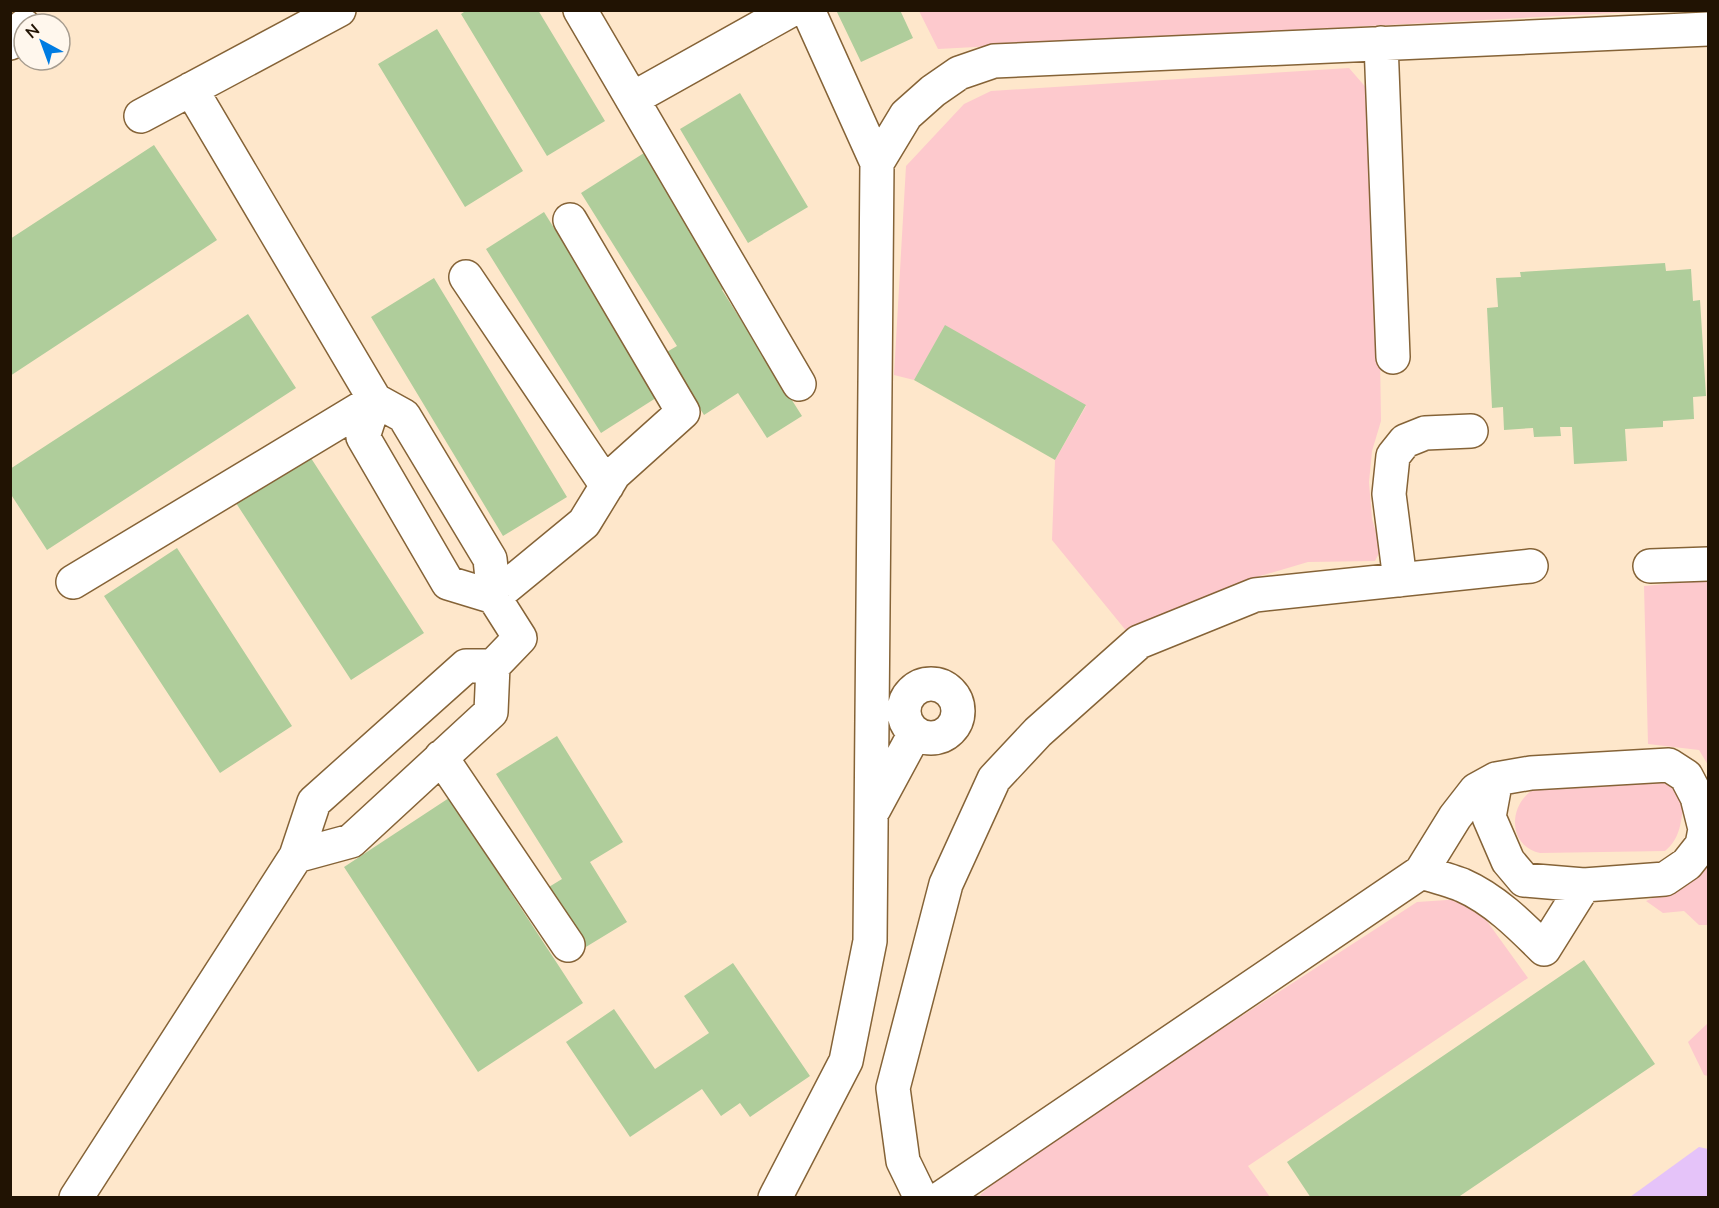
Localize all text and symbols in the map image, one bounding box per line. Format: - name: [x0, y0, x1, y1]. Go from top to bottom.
- north arrow: [12, 12, 72, 72]
- text: N: [21, 19, 43, 42]

